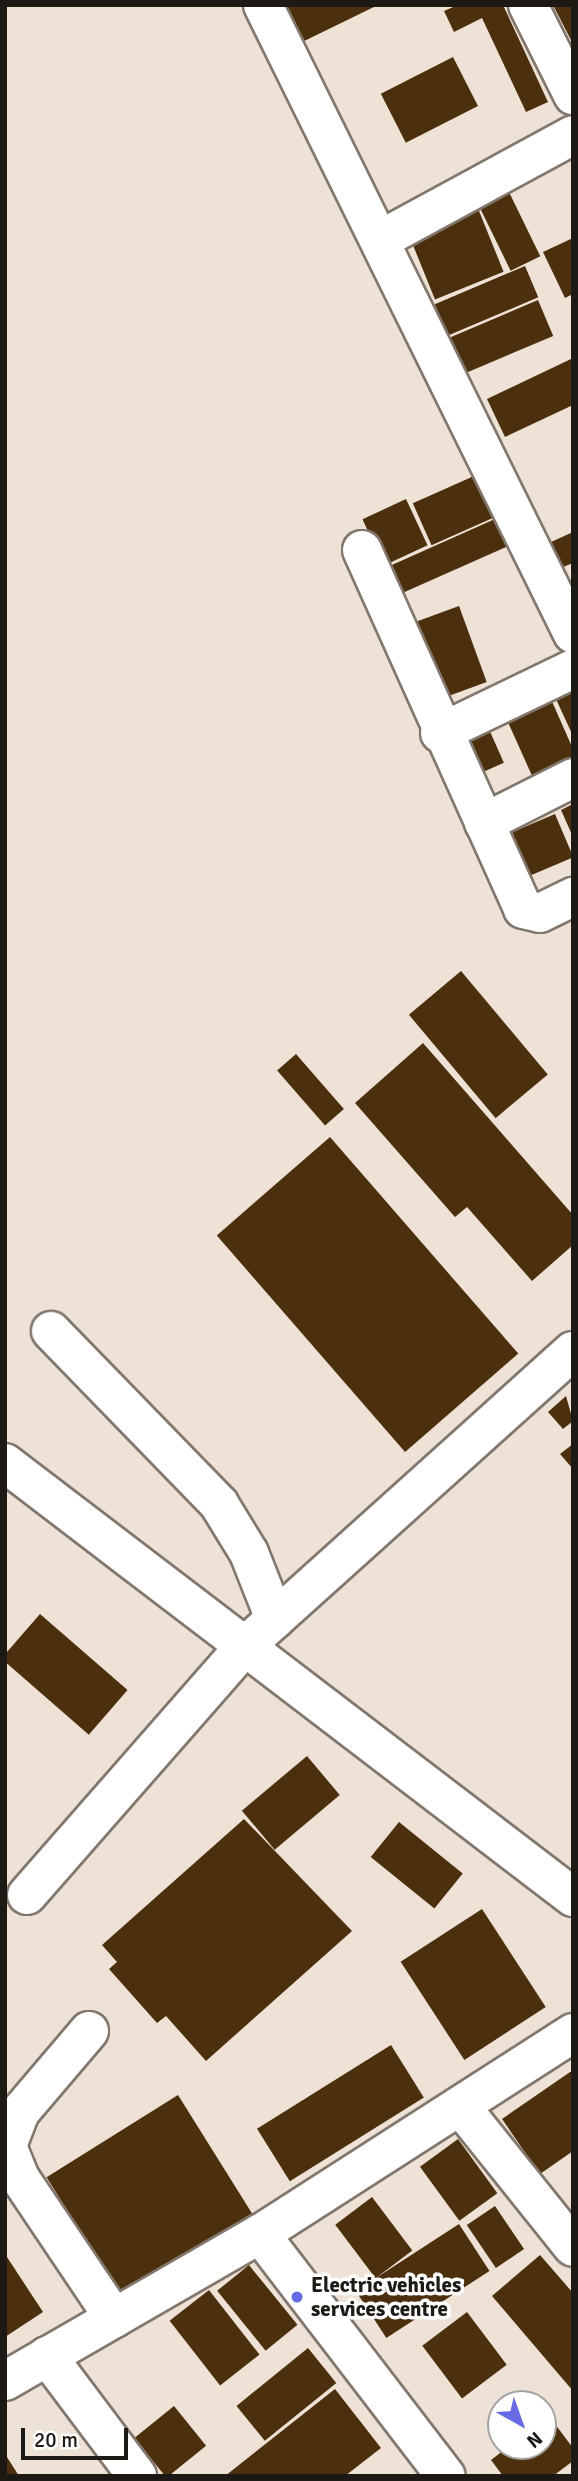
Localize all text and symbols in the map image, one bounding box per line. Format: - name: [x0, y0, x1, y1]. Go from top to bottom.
- place label: Electric vehicles services centre: [311, 2272, 461, 2322]
- marker: Electric vehicles services centre: [289, 2289, 305, 2305]
- north arrow: [487, 2390, 557, 2460]
- scale bar: [24, 2414, 131, 2458]
- text: N: [521, 2426, 547, 2453]
- text: 20 m: [34, 2427, 78, 2453]

